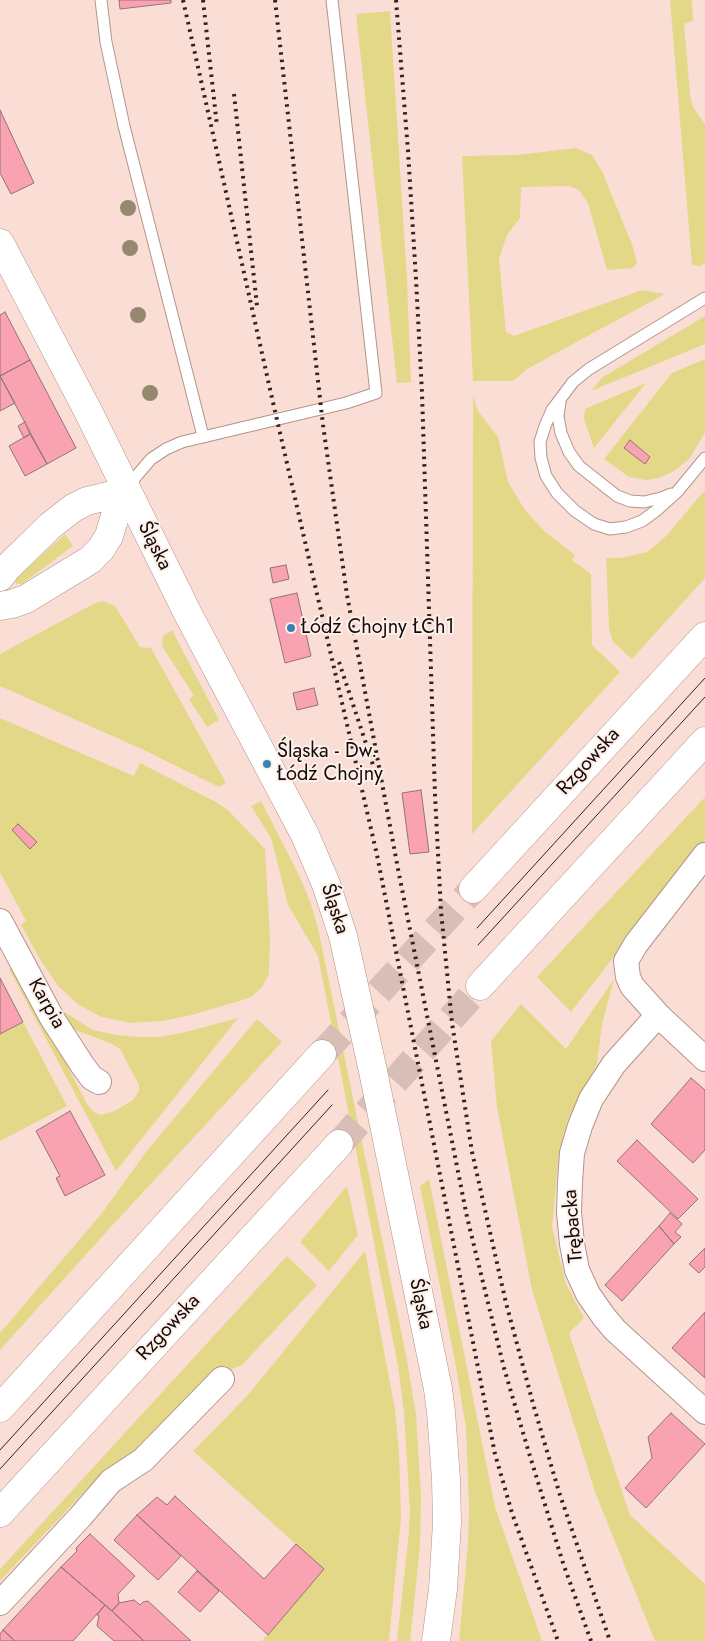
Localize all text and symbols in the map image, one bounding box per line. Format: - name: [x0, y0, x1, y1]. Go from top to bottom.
- street label: Śląska: [132, 518, 176, 574]
- place label: Łódź Chojny ŁCh1: [301, 616, 454, 640]
- marker: Łódź Chojny ŁCh1: [285, 622, 297, 634]
- street label: Rzgowska: [553, 723, 625, 801]
- place label: Śląska - Dw. Łódź Chojny: [277, 740, 383, 787]
- marker: Śląska - Dw. Łódź Chojny: [261, 758, 273, 770]
- street label: Śląska: [315, 881, 353, 937]
- street label: Karpia: [22, 975, 70, 1033]
- street label: Trębacka: [559, 1188, 589, 1264]
- street label: Śląska: [403, 1276, 437, 1332]
- street label: Rzgowska: [132, 1290, 206, 1366]

